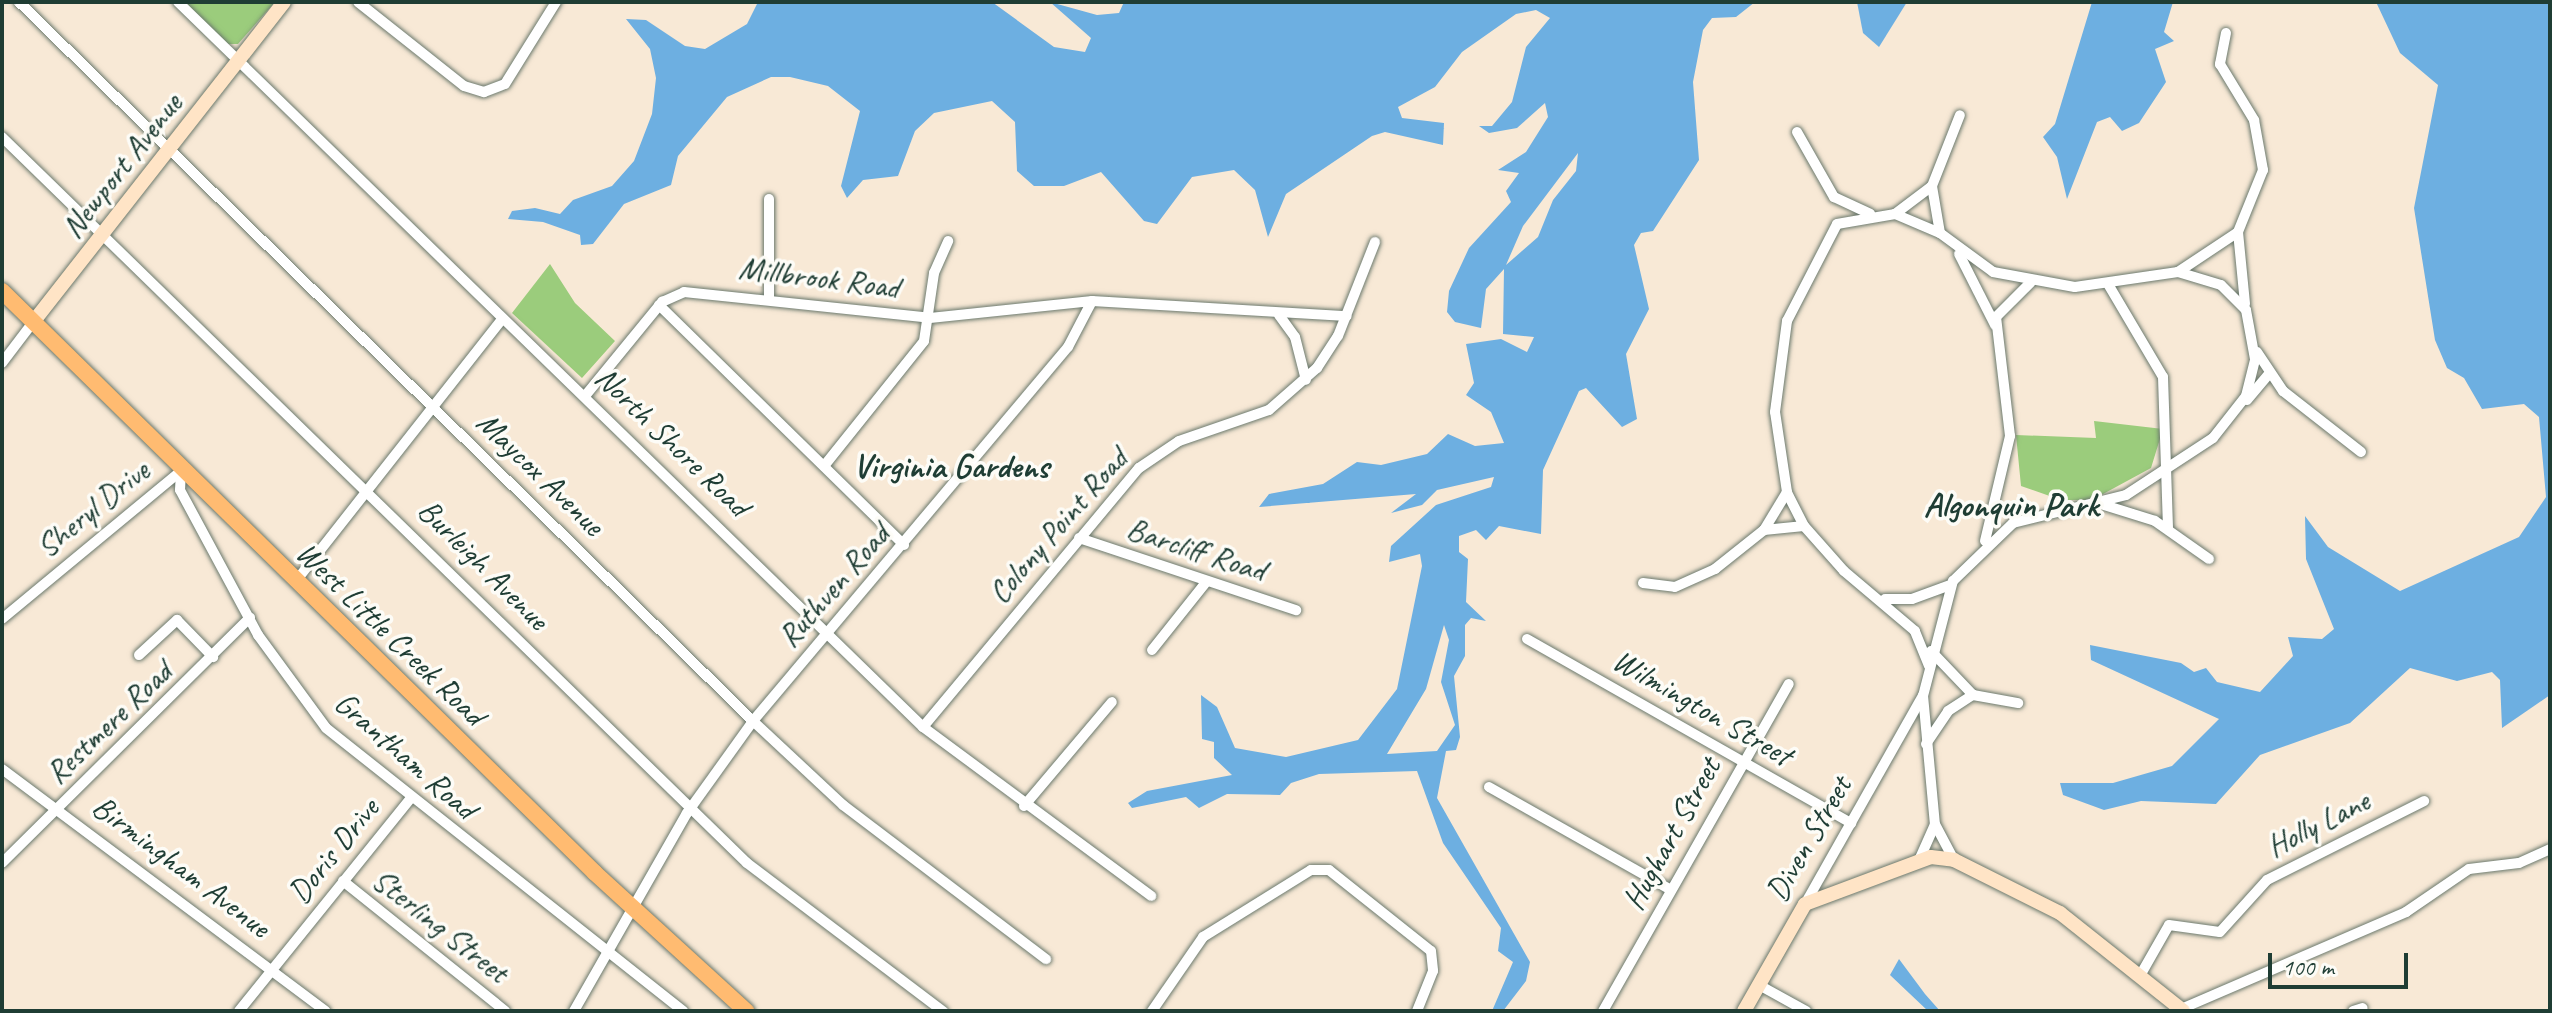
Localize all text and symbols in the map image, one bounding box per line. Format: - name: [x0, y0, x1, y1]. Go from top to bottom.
- street label: Newport Avenue: [54, 86, 190, 246]
- street label: Millbrook Road: [737, 249, 901, 307]
- street label: North Shore Road: [587, 359, 757, 525]
- street label: Maycox Avenue: [468, 404, 612, 544]
- street label: Colony Point Road: [980, 440, 1136, 612]
- district label: Virginia Gardens: [853, 446, 1049, 486]
- street label: Sheryl Drive: [29, 452, 157, 566]
- district label: Algonquin Park: [1924, 485, 2098, 525]
- street label: Burleigh Avenue: [410, 492, 556, 638]
- street label: Barcliff Road: [1123, 510, 1269, 590]
- street label: Ruthven Road: [770, 517, 898, 655]
- street label: West Little Creek Road: [287, 534, 493, 734]
- street label: Wilmington Street: [1606, 641, 1798, 775]
- street label: Restmere Road: [38, 654, 180, 792]
- street label: Grantham Road: [327, 684, 483, 828]
- street label: Hughart Street: [1614, 751, 1730, 917]
- street label: Diven Street: [1758, 770, 1860, 908]
- street label: Holly Lane: [2260, 782, 2376, 866]
- street label: Birmingham Avenue: [85, 788, 277, 946]
- street label: Doris Drive: [280, 791, 388, 911]
- street label: Sterling Street: [364, 861, 516, 991]
- scale bar: [2272, 937, 2412, 987]
- text: 100 m: [2282, 952, 2334, 982]

